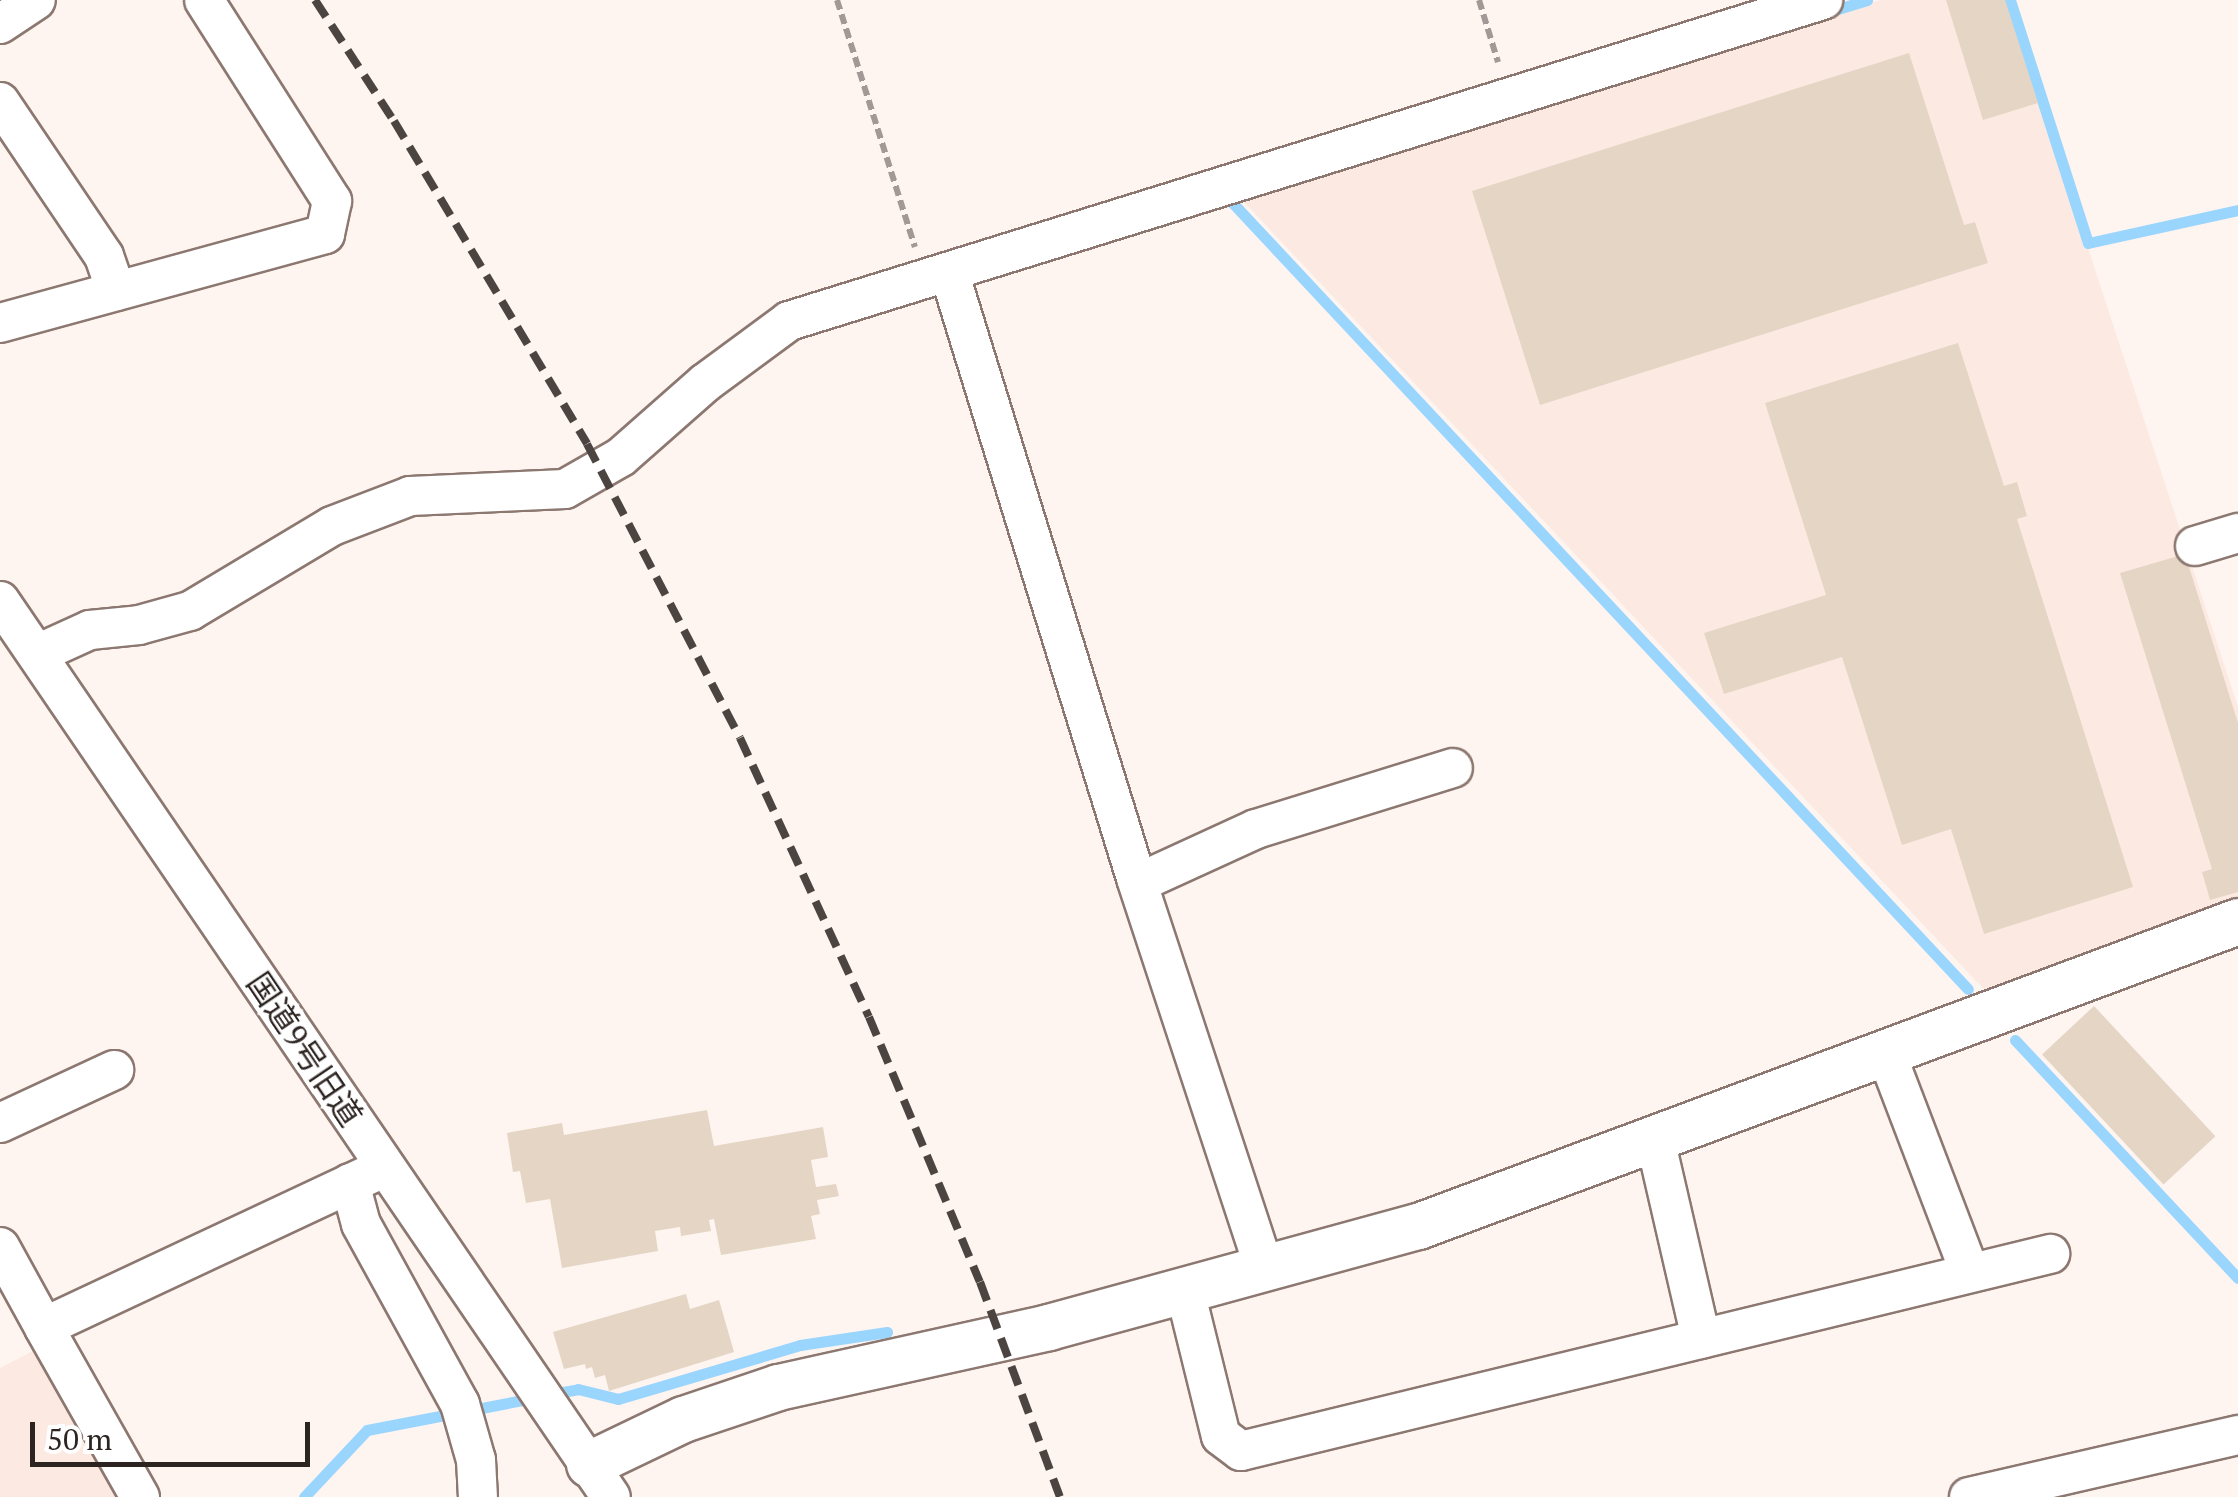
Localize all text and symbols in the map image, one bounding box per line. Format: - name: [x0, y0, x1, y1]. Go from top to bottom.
- street label: 国道9号旧道: [240, 965, 370, 1133]
- scale bar: [35, 1402, 315, 1464]
- text: 50 m: [47, 1419, 112, 1459]

